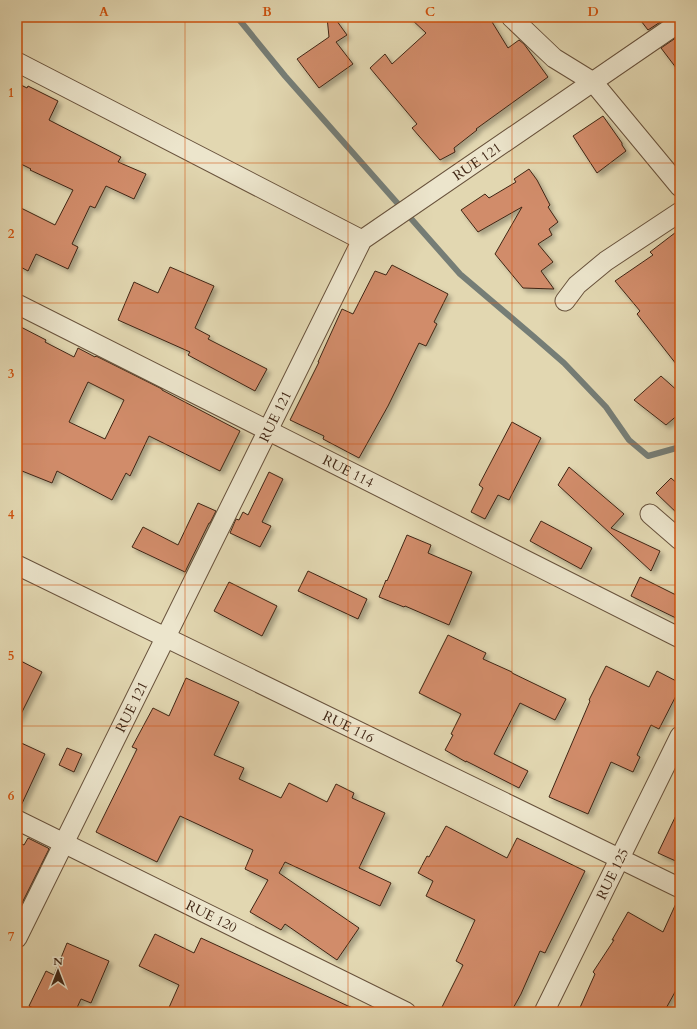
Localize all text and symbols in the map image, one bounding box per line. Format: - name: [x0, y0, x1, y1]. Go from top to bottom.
- text: A: [99, 3, 109, 21]
- text: B: [262, 3, 272, 21]
- text: C: [425, 3, 435, 21]
- text: D: [587, 3, 599, 21]
- text: 1: [8, 84, 14, 102]
- street label: RUE 121: [449, 138, 505, 185]
- text: 2: [8, 225, 15, 243]
- text: 3: [8, 365, 15, 383]
- street label: RUE 121: [254, 387, 296, 445]
- street label: RUE 114: [319, 450, 377, 492]
- text: 4: [8, 506, 15, 524]
- text: 5: [8, 647, 14, 665]
- street label: RUE 121: [111, 678, 152, 736]
- street label: RUE 116: [320, 706, 378, 747]
- text: 6: [8, 787, 15, 805]
- street label: RUE 125: [591, 845, 633, 903]
- street label: RUE 120: [183, 895, 240, 937]
- text: 7: [8, 928, 15, 946]
- north arrow: [38, 951, 78, 991]
- text: N: [53, 954, 63, 969]

